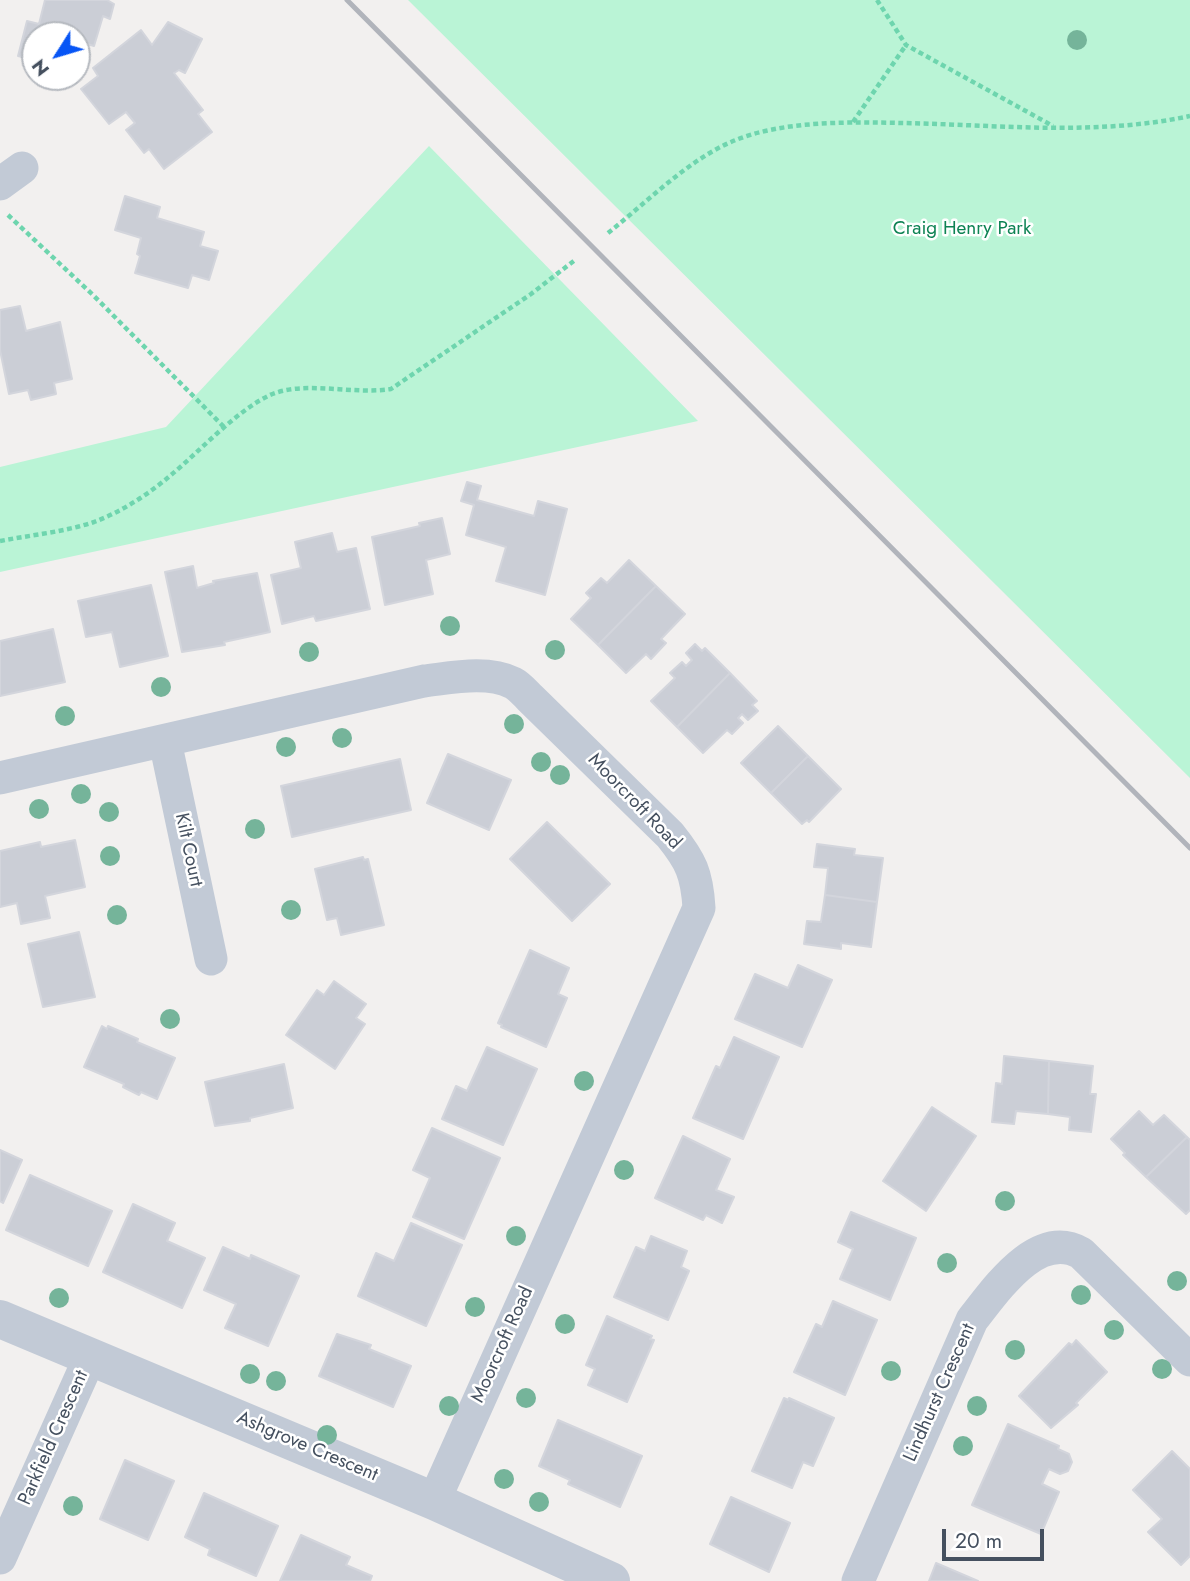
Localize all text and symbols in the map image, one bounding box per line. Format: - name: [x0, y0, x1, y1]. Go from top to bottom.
- north arrow: [21, 21, 91, 91]
- text: N: [25, 54, 56, 82]
- park label: Craig Henry Park: [893, 218, 1031, 240]
- street label: Moorcroft Road: [582, 749, 686, 855]
- street label: Kilt Court: [169, 811, 207, 889]
- street label: Moorcroft Road: [467, 1283, 539, 1407]
- street label: Lindhurst Crescent: [899, 1320, 981, 1466]
- street label: Parkfield Crescent: [14, 1367, 94, 1509]
- street label: Ashgrove Crescent: [233, 1407, 381, 1487]
- scale bar: [945, 1514, 1046, 1558]
- text: 20 m: [955, 1526, 1002, 1556]

